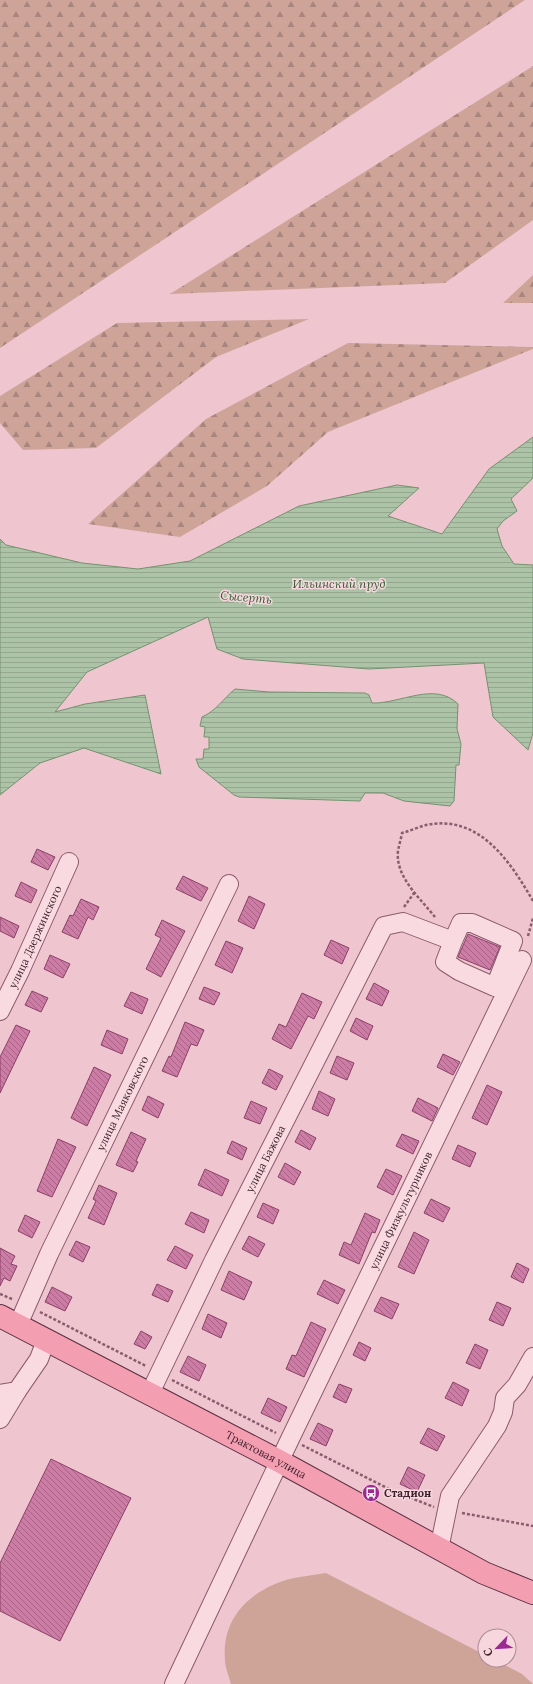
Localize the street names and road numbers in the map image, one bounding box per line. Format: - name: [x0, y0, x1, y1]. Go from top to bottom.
- street label: улица Дзержинского: [5, 883, 65, 991]
- street label: улица Маяковского: [93, 1054, 151, 1153]
- street label: улица Бажова: [243, 1123, 288, 1195]
- street label: улица Физкультурников: [366, 1149, 435, 1272]
- street label: Трактовая улица: [223, 1428, 309, 1482]

